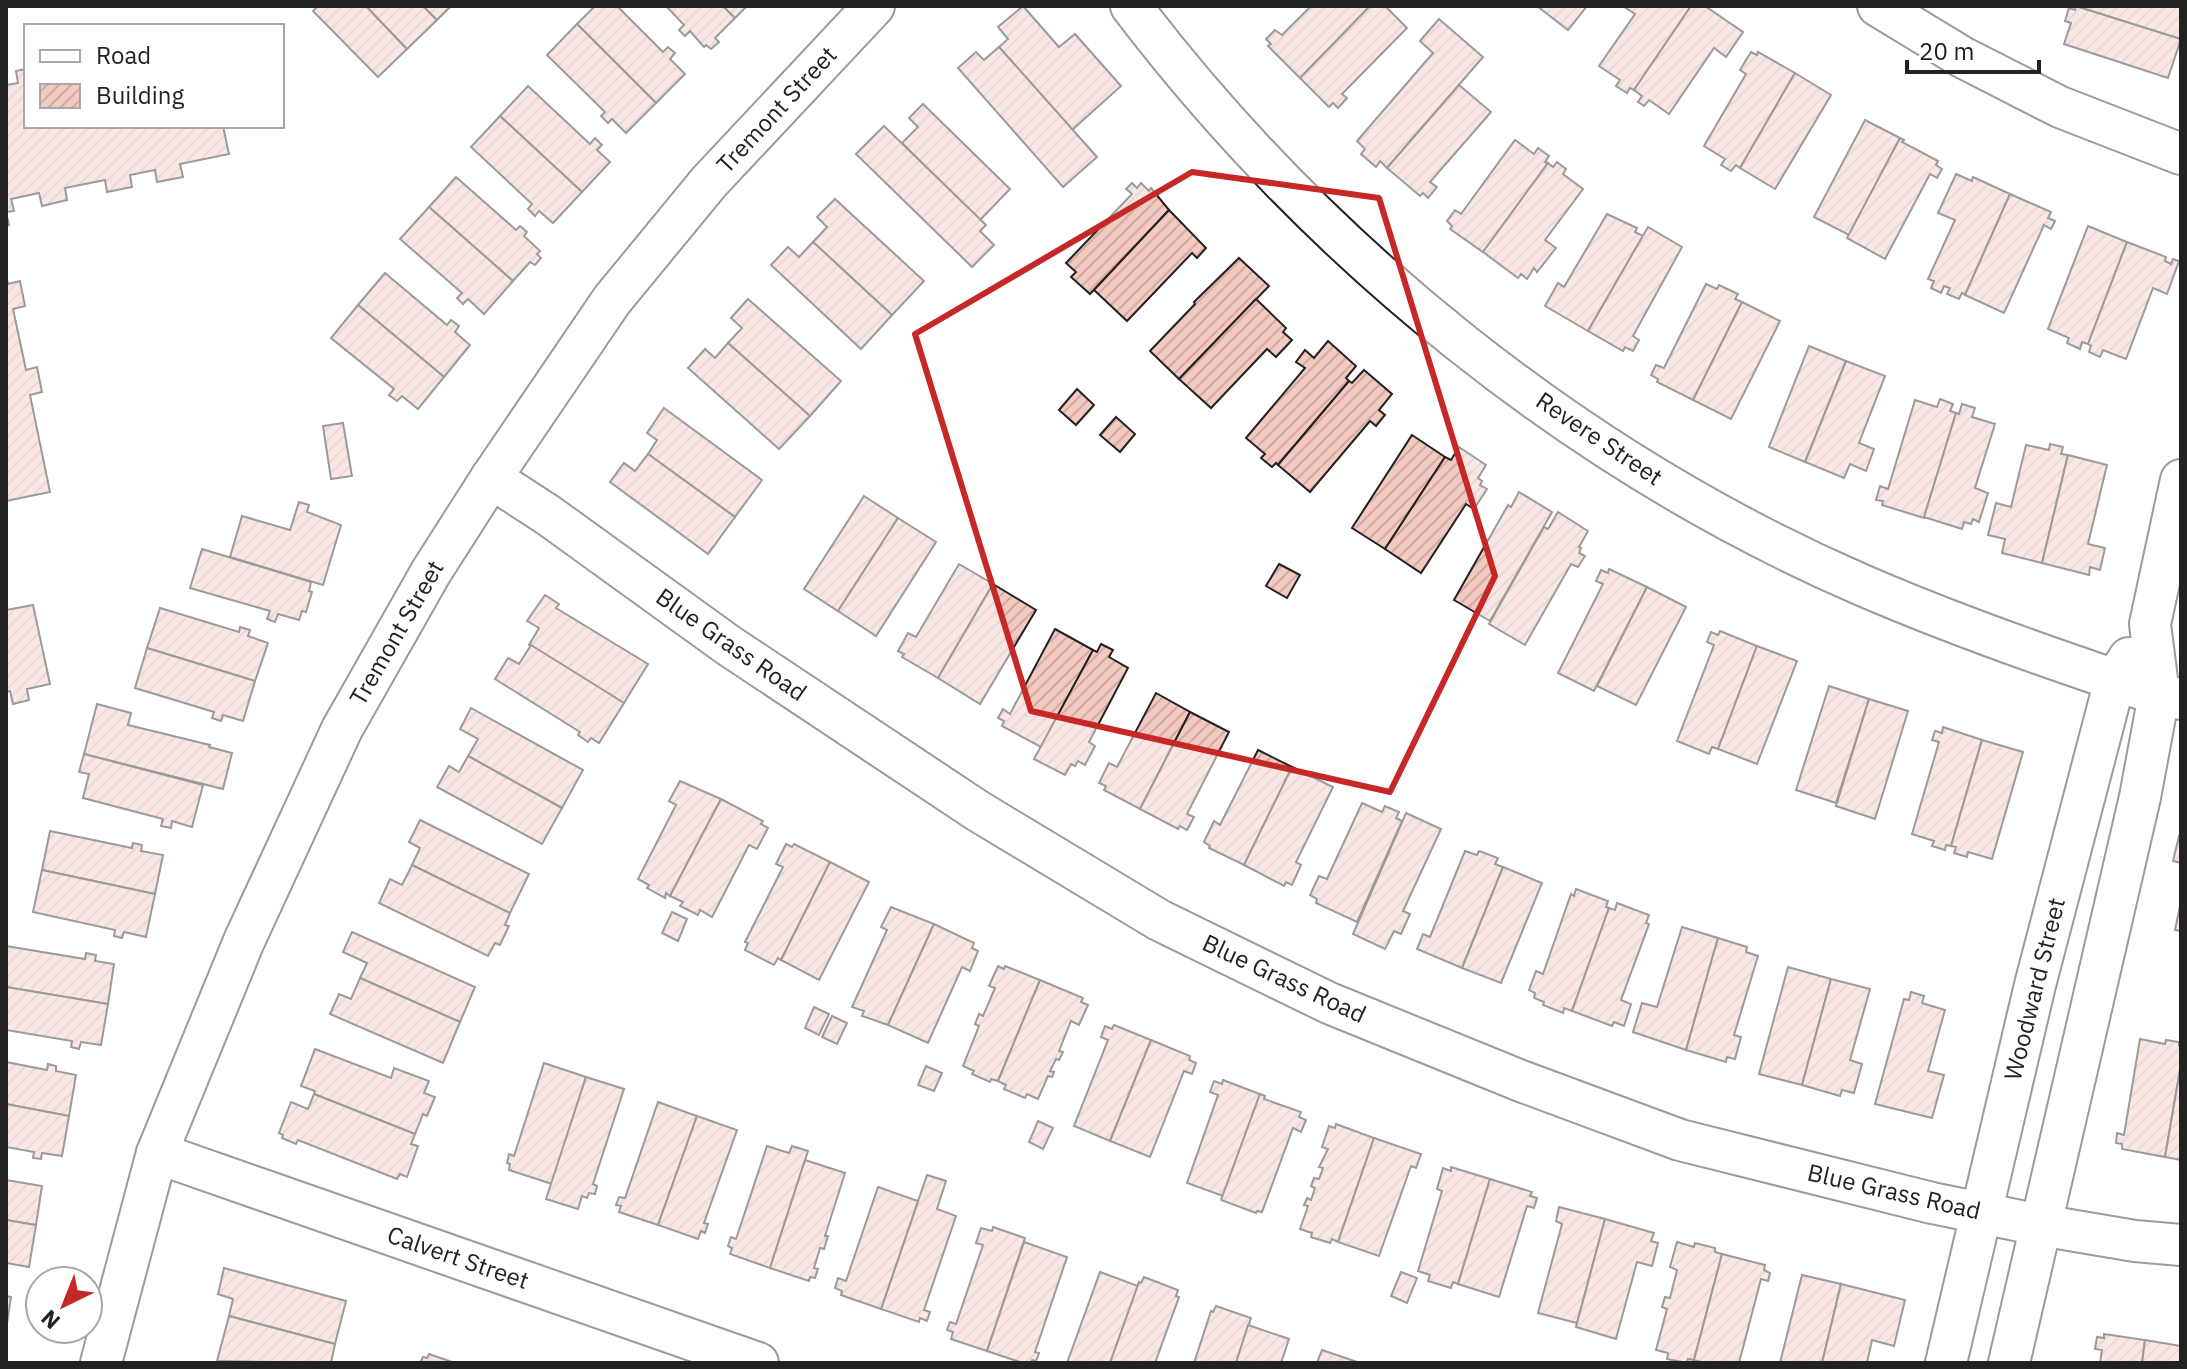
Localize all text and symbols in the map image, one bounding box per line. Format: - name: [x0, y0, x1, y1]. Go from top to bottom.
- legend: [24, 24, 284, 128]
- scale bar: [1907, 24, 2039, 74]
- text: 20 m: [1919, 35, 1974, 67]
- text: Road: [96, 39, 151, 71]
- street label: Tremont Street: [709, 39, 843, 180]
- text: Building: [96, 79, 184, 111]
- street label: Revere Street: [1530, 384, 1669, 492]
- street label: Tremont Street: [342, 554, 451, 711]
- street label: Blue Grass Road: [650, 580, 813, 708]
- street label: Woodward Street: [1996, 894, 2072, 1083]
- street label: Blue Grass Road: [1197, 926, 1371, 1030]
- street label: Blue Grass Road: [1804, 1156, 1984, 1227]
- street label: Calvert Street: [383, 1218, 533, 1296]
- north arrow: [24, 1265, 104, 1345]
- text: N: [34, 1304, 66, 1336]

